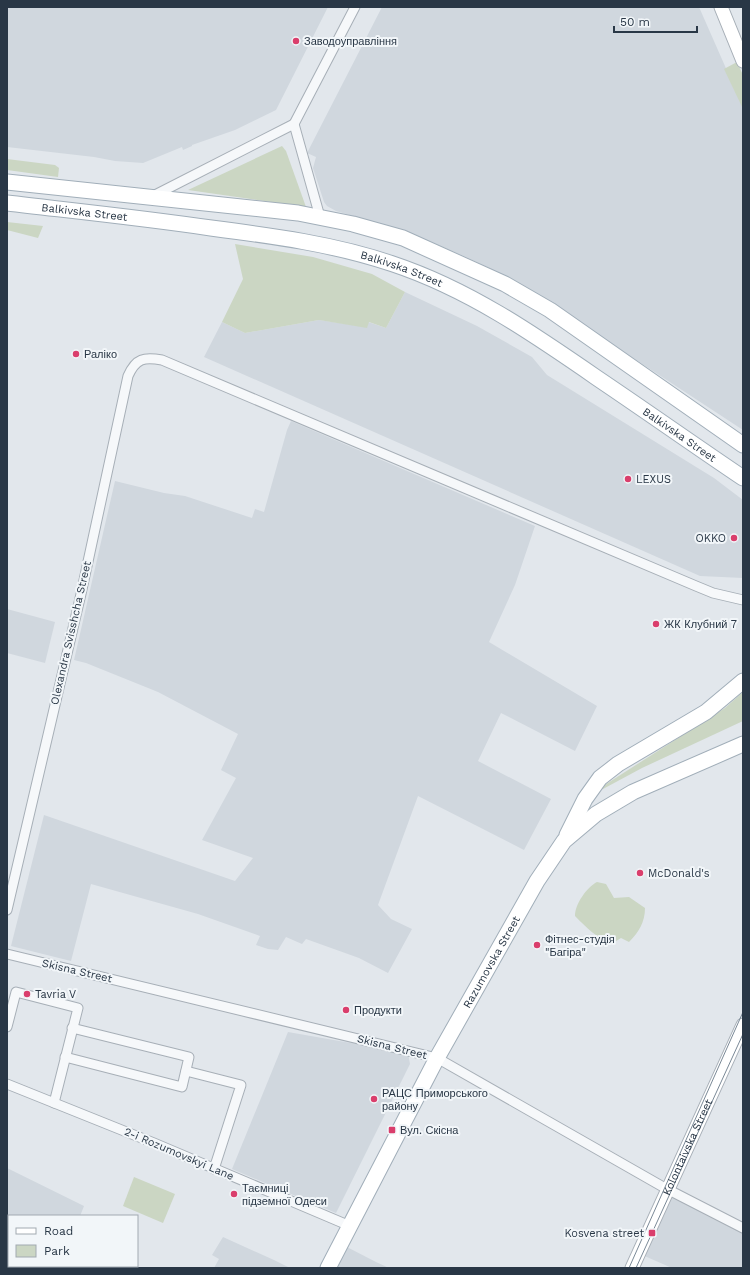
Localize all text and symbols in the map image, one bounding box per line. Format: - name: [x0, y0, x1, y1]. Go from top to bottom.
- scale bar: [614, 8, 697, 34]
- text: 50 m: [620, 15, 650, 29]
- place label: Заводоуправління: [304, 35, 397, 48]
- marker: Заводоуправління: [291, 36, 301, 46]
- street label: Balkivska Street: [41, 201, 129, 223]
- street label: Balkivska Street: [359, 248, 445, 290]
- place label: Раліко: [84, 348, 117, 361]
- marker: Раліко: [71, 349, 81, 359]
- street label: Balkivska Street: [640, 405, 719, 465]
- place label: LEXUS: [636, 473, 671, 486]
- marker: LEXUS: [623, 474, 633, 484]
- place label: OKKO: [695, 532, 726, 545]
- marker: OKKO: [729, 533, 739, 543]
- street label: Olexandra Svisshcha Street: [48, 559, 94, 706]
- place label: ЖК Клубний 7: [664, 618, 737, 631]
- marker: ЖК Клубний 7: [651, 619, 661, 629]
- place label: McDonald's: [648, 867, 710, 880]
- marker: McDonald's: [635, 868, 645, 878]
- street label: Razumovska Street: [460, 913, 523, 1010]
- place label: Фітнес-студія "Багіра": [545, 933, 615, 959]
- marker: Фітнес-студія "Багіра": [532, 940, 542, 950]
- street label: Skisna Street: [41, 957, 114, 985]
- place label: Tavria V: [35, 988, 76, 1001]
- marker: Tavria V: [22, 989, 32, 999]
- place label: Продукти: [354, 1004, 402, 1017]
- marker: Продукти: [341, 1005, 351, 1015]
- street label: Skisna Street: [356, 1032, 429, 1062]
- place label: РАЦС Приморського району: [382, 1087, 488, 1113]
- marker: РАЦС Приморського району: [369, 1094, 379, 1104]
- street label: Kolontaivska Street: [660, 1097, 715, 1197]
- place label: Вул. Скісна: [400, 1124, 459, 1137]
- street label: 2-i Rozumovskyi Lane: [122, 1125, 236, 1183]
- marker: Вул. Скісна: [387, 1125, 397, 1135]
- place label: Таємниці підземної Одеси: [242, 1182, 327, 1208]
- marker: Таємниці підземної Одеси: [229, 1189, 239, 1199]
- legend: [8, 1215, 138, 1267]
- text: Road: [44, 1224, 73, 1238]
- place label: Kosvena street: [565, 1227, 644, 1240]
- marker: Kosvena street: [647, 1228, 657, 1238]
- text: Park: [44, 1244, 70, 1258]

